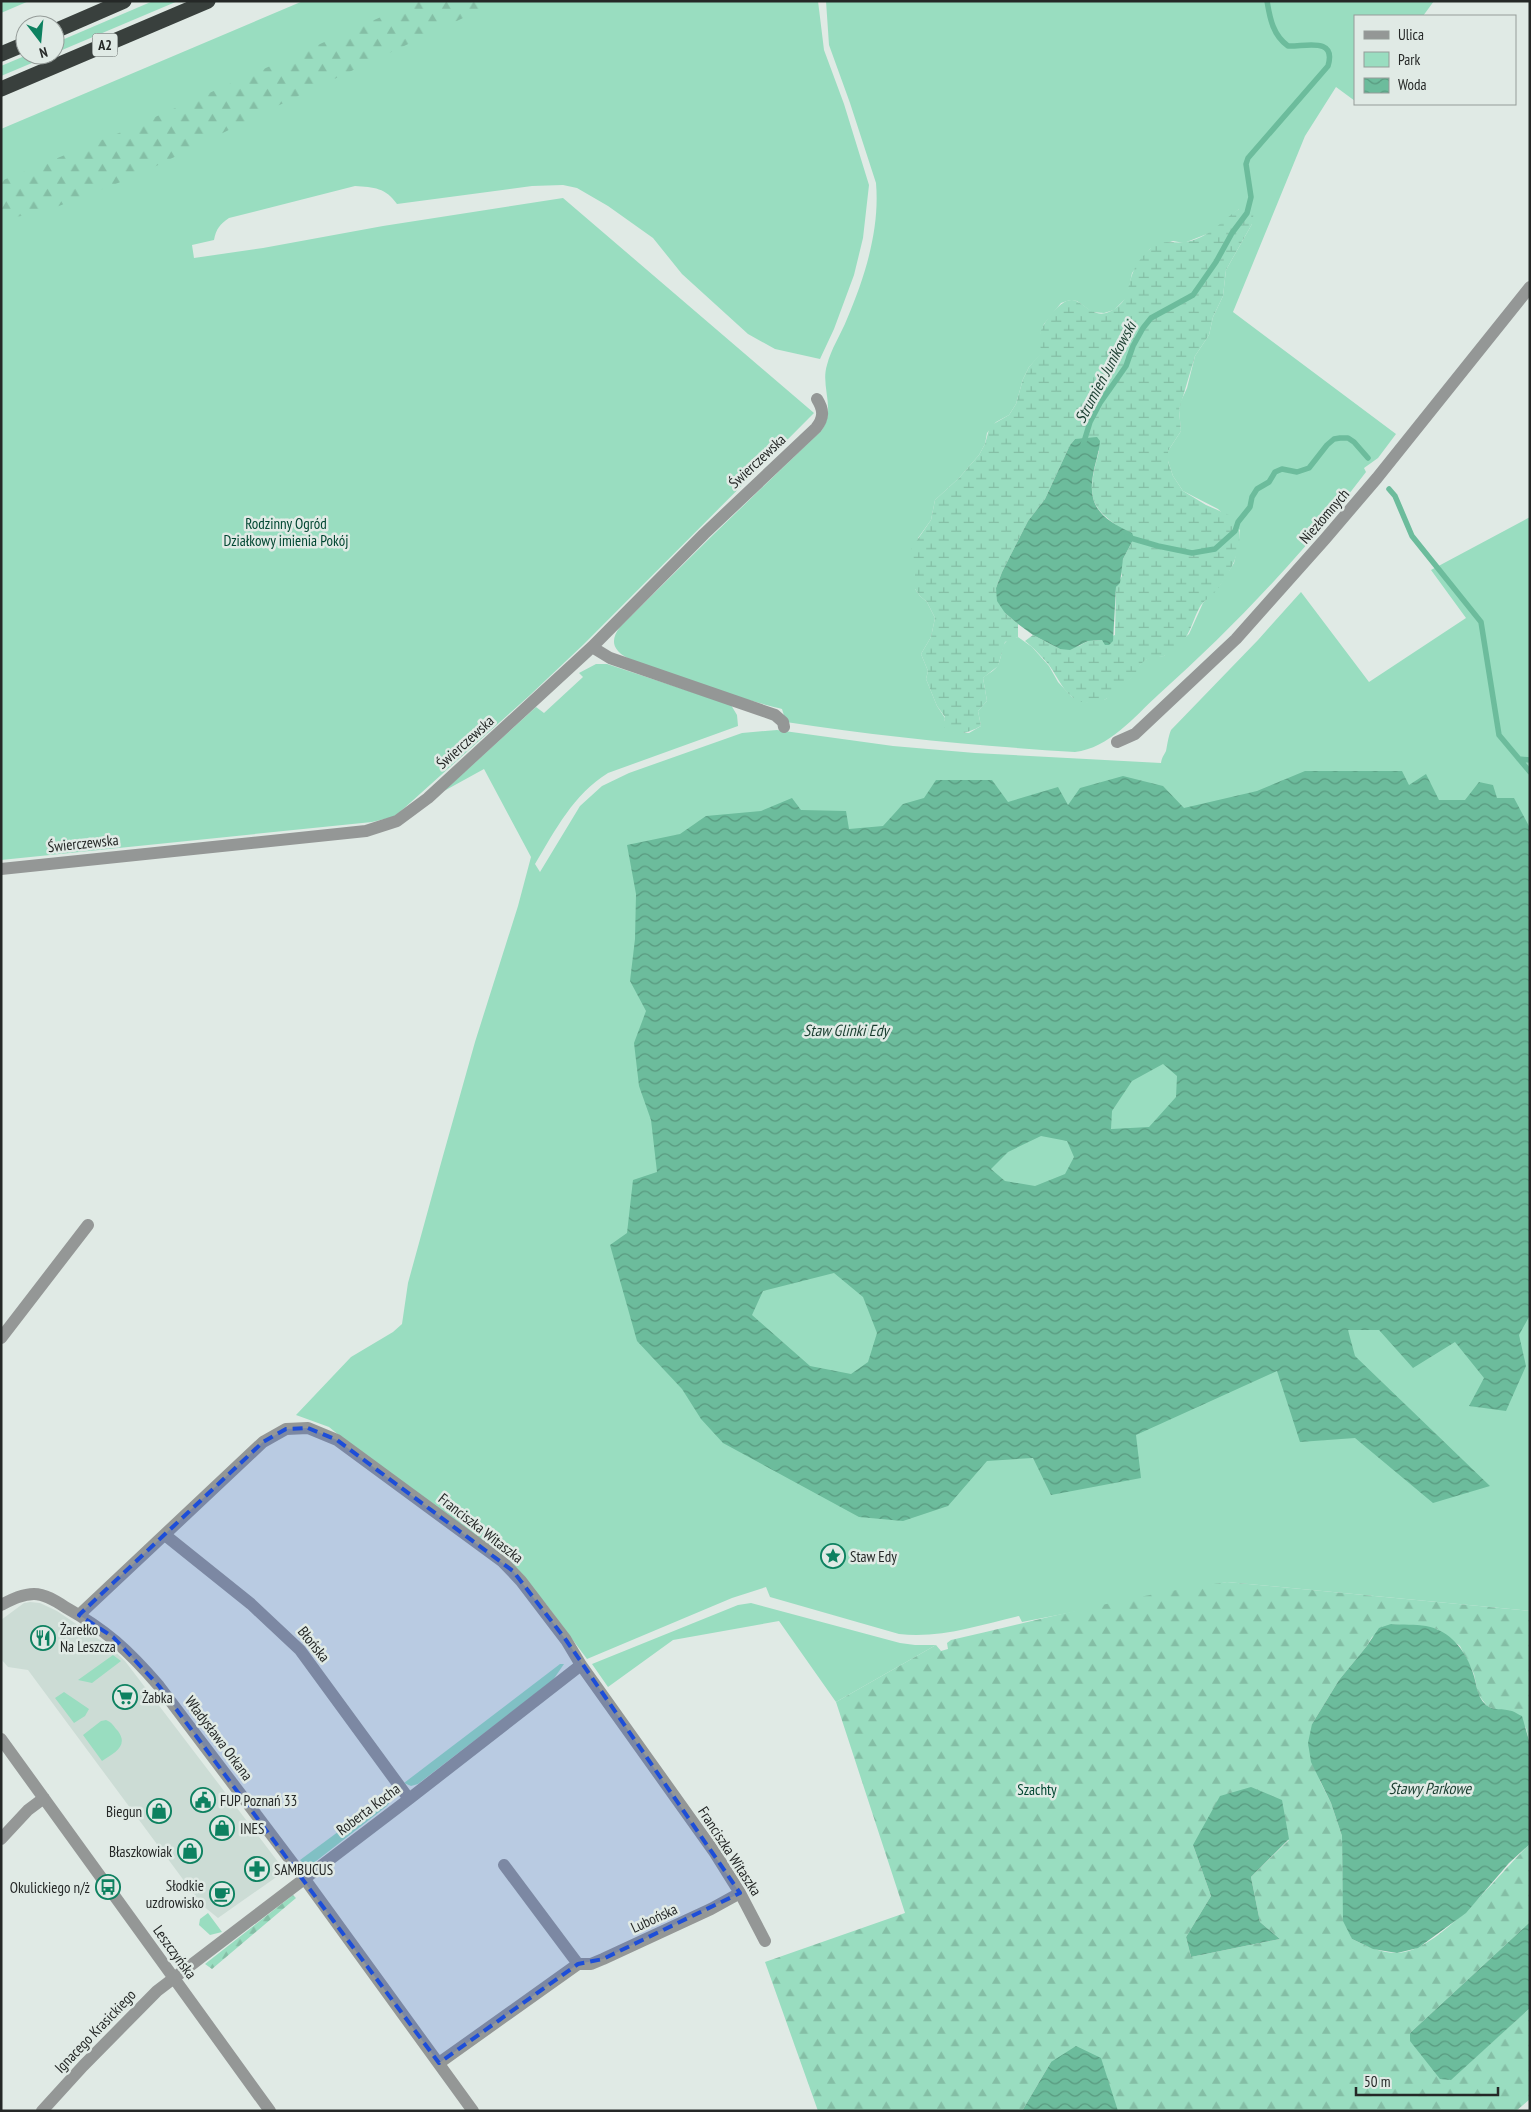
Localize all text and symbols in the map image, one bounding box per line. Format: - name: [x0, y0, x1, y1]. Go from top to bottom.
- north arrow: [15, 15, 65, 65]
- legend: [1354, 15, 1516, 105]
- text: Ulica: [1398, 25, 1424, 44]
- road number: A2: [92, 34, 118, 56]
- text: N: [37, 43, 50, 62]
- text: Park: [1398, 50, 1420, 69]
- text: Woda: [1398, 75, 1427, 94]
- water label: Strumień Junikowski: [1070, 316, 1141, 426]
- street label: Świerczewska: [725, 430, 789, 492]
- street label: Niezłomnych: [1295, 485, 1353, 547]
- park label: Rodzinny Ogród Działkowy imienia Pokój: [224, 514, 348, 550]
- street label: Świerczewska: [432, 711, 498, 773]
- street label: Świerczewska: [47, 830, 119, 856]
- water label: Staw Glinki Edy: [803, 1020, 891, 1040]
- street label: Franciszka Witaszka: [435, 1489, 527, 1567]
- place icon: Staw Edy: [820, 1543, 846, 1569]
- place label: Staw Edy: [850, 1547, 897, 1566]
- place label: Żarełko Na Leszcza: [60, 1620, 116, 1656]
- street label: Błońska: [294, 1622, 334, 1666]
- restaurant icon: Żarełko Na Leszcza: [30, 1625, 56, 1651]
- supermarket icon: Żabka: [112, 1684, 138, 1710]
- place label: Żabka: [142, 1688, 173, 1707]
- street label: Władysława Orkana: [181, 1692, 257, 1784]
- water label: Stawy Parkowe: [1389, 1778, 1473, 1798]
- street label: Roberta Kocha: [332, 1779, 404, 1839]
- park label: Szachty: [1017, 1780, 1057, 1799]
- public building icon: FUP Poznań 33: [190, 1787, 216, 1813]
- place label: FUP Poznań 33: [220, 1791, 297, 1810]
- shop icon: Biegun: [146, 1798, 172, 1824]
- place label: Biegun: [106, 1802, 142, 1821]
- street label: Franciszka Witaszka: [694, 1803, 766, 1899]
- shop icon: INES: [209, 1815, 235, 1841]
- place label: INES: [240, 1819, 264, 1838]
- shop icon: Błaszkowiak: [177, 1838, 203, 1864]
- place label: Błaszkowiak: [109, 1842, 172, 1861]
- pharmacy icon: SAMBUCUS: [244, 1856, 270, 1882]
- place label: SAMBUCUS: [274, 1860, 333, 1879]
- bus stop icon: Okulickiego n/ż: [95, 1874, 121, 1900]
- place label: Słodkie uzdrowisko: [146, 1876, 204, 1912]
- place label: Okulickiego n/ż: [10, 1878, 90, 1897]
- cafe icon: Słodkie uzdrowisko: [209, 1881, 235, 1907]
- street label: Lubońska: [628, 1899, 680, 1937]
- street label: Leszczyńska: [149, 1921, 201, 1983]
- street label: Ignacego Krasickiego: [50, 1985, 140, 2077]
- scale bar: [1356, 2064, 1498, 2096]
- text: 50 m: [1364, 2072, 1390, 2091]

